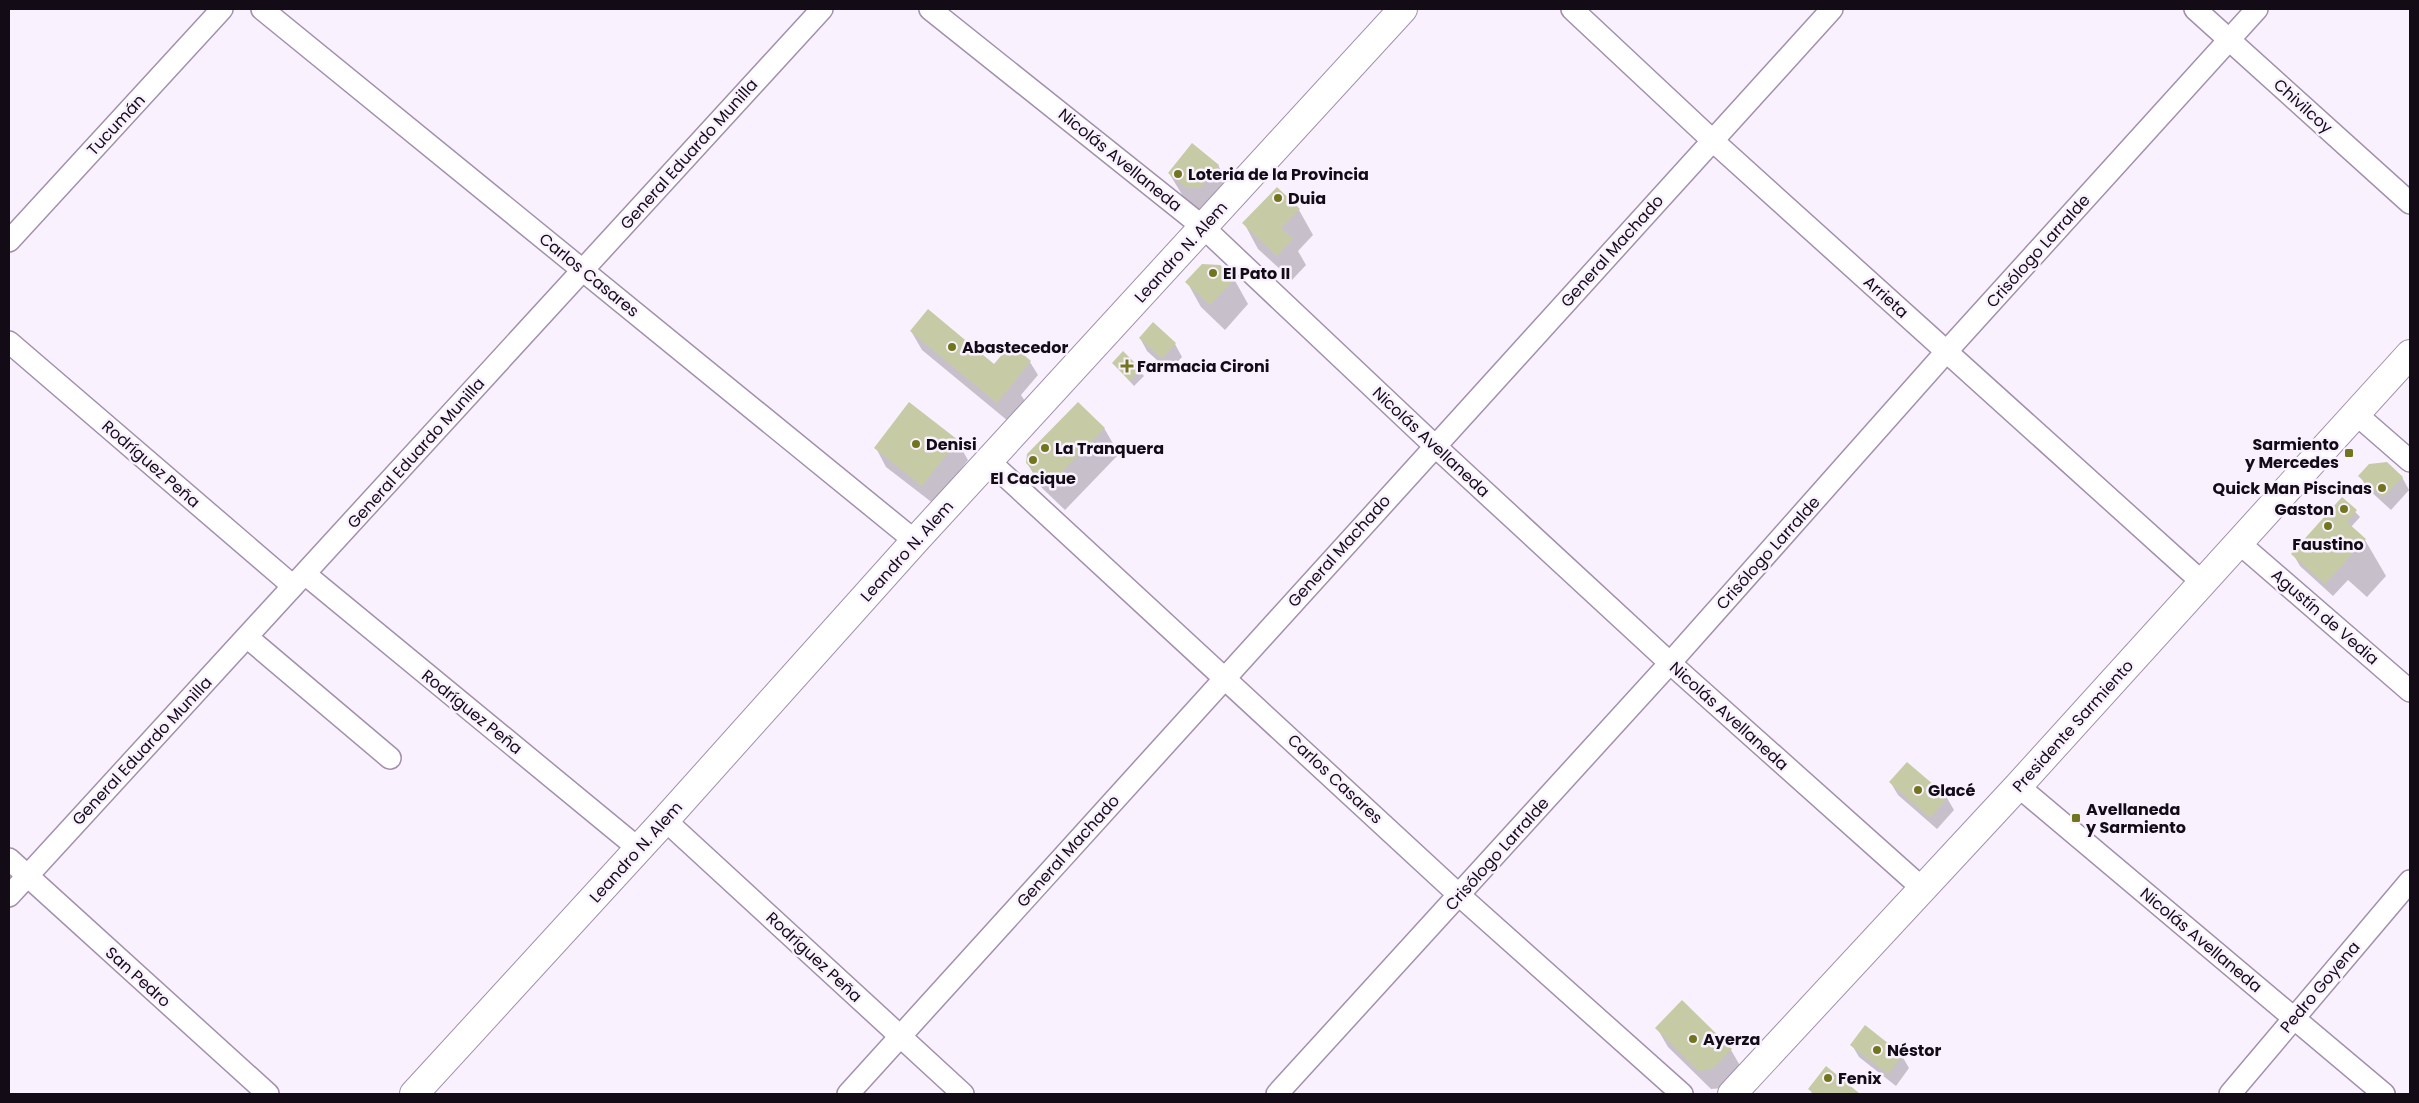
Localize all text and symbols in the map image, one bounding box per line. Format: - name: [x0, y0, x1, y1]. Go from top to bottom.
- street label: Chivilcoy: [2268, 73, 2338, 139]
- street label: General Eduardo Munilla: [615, 74, 763, 234]
- street label: Tucumán: [82, 89, 150, 161]
- street label: Nicolás Avellaneda: [1053, 103, 1187, 217]
- place label: Loteria de la Provincia: [1188, 163, 1369, 186]
- marker: Loteria de la Provincia: [1172, 168, 1184, 180]
- place label: Duia: [1288, 187, 1326, 210]
- street label: Crisólogo Larralde: [1981, 189, 2095, 313]
- street label: General Machado: [1555, 190, 1669, 312]
- marker: Duia: [1272, 192, 1284, 204]
- street label: Leandro N. Alem: [1129, 196, 1233, 308]
- street label: Carlos Casares: [534, 228, 644, 322]
- place label: El Pato II: [1223, 262, 1290, 285]
- marker: El Pato II: [1207, 267, 1219, 279]
- street label: Arrieta: [1859, 271, 1913, 323]
- place label: Abastecedor: [962, 336, 1068, 359]
- marker: Abastecedor: [946, 341, 958, 353]
- place label: Farmacia Cironi: [1137, 355, 1269, 378]
- marker: Farmacia Cironi: [1121, 360, 1133, 372]
- street label: General Eduardo Munilla: [342, 373, 490, 533]
- street label: Nicolás Avellaneda: [1367, 382, 1495, 502]
- street label: Rodríguez Peña: [97, 415, 205, 513]
- place label: Denisi: [926, 433, 977, 456]
- place label: Sarmiento y Mercedes: [2244, 433, 2339, 474]
- place label: La Tranquera: [1055, 437, 1164, 460]
- marker: Denisi: [910, 438, 922, 450]
- marker: La Tranquera: [1039, 442, 1051, 454]
- marker: Sarmiento y Mercedes: [2343, 447, 2355, 459]
- marker: El Cacique: [1027, 454, 1039, 466]
- place label: El Cacique: [990, 467, 1076, 490]
- place label: Quick Man Piscinas: [2213, 477, 2372, 500]
- marker: Quick Man Piscinas: [2376, 482, 2388, 494]
- street label: General Machado: [1282, 490, 1396, 612]
- street label: Crisólogo Larralde: [1711, 491, 1825, 615]
- street label: Leandro N. Alem: [855, 495, 959, 607]
- place label: Gaston: [2275, 498, 2334, 521]
- marker: Gaston: [2338, 503, 2350, 515]
- marker: Faustino: [2322, 520, 2334, 532]
- place label: Faustino: [2292, 533, 2364, 556]
- street label: Agustín de Vedia: [2266, 564, 2384, 670]
- street label: Presidente Sarmiento: [2007, 655, 2139, 797]
- street label: Nicolás Avellaneda: [1665, 656, 1793, 776]
- street label: Rodríguez Peña: [417, 664, 527, 760]
- street label: General Eduardo Munilla: [67, 672, 217, 830]
- street label: Carlos Casares: [1282, 729, 1388, 829]
- place label: Glacé: [1928, 779, 1975, 802]
- marker: Glacé: [1912, 784, 1924, 796]
- street label: General Machado: [1011, 790, 1125, 912]
- street label: Crisólogo Larralde: [1440, 792, 1554, 916]
- street label: Leandro N. Alem: [584, 796, 688, 908]
- place label: Avellaneda y Sarmiento: [2085, 798, 2186, 839]
- marker: Avellaneda y Sarmiento: [2070, 812, 2082, 824]
- street label: Nicolás Avellaneda: [2135, 882, 2267, 998]
- street label: Rodríguez Peña: [761, 906, 867, 1008]
- street label: Pedro Goyena: [2275, 936, 2365, 1038]
- street label: San Pedro: [100, 941, 176, 1013]
- place label: Ayerza: [1703, 1028, 1760, 1051]
- marker: Ayerza: [1687, 1033, 1699, 1045]
- place label: Néstor: [1887, 1039, 1942, 1062]
- marker: Néstor: [1871, 1044, 1883, 1056]
- place label: Fenix: [1838, 1067, 1882, 1090]
- marker: Fenix: [1822, 1072, 1834, 1084]

